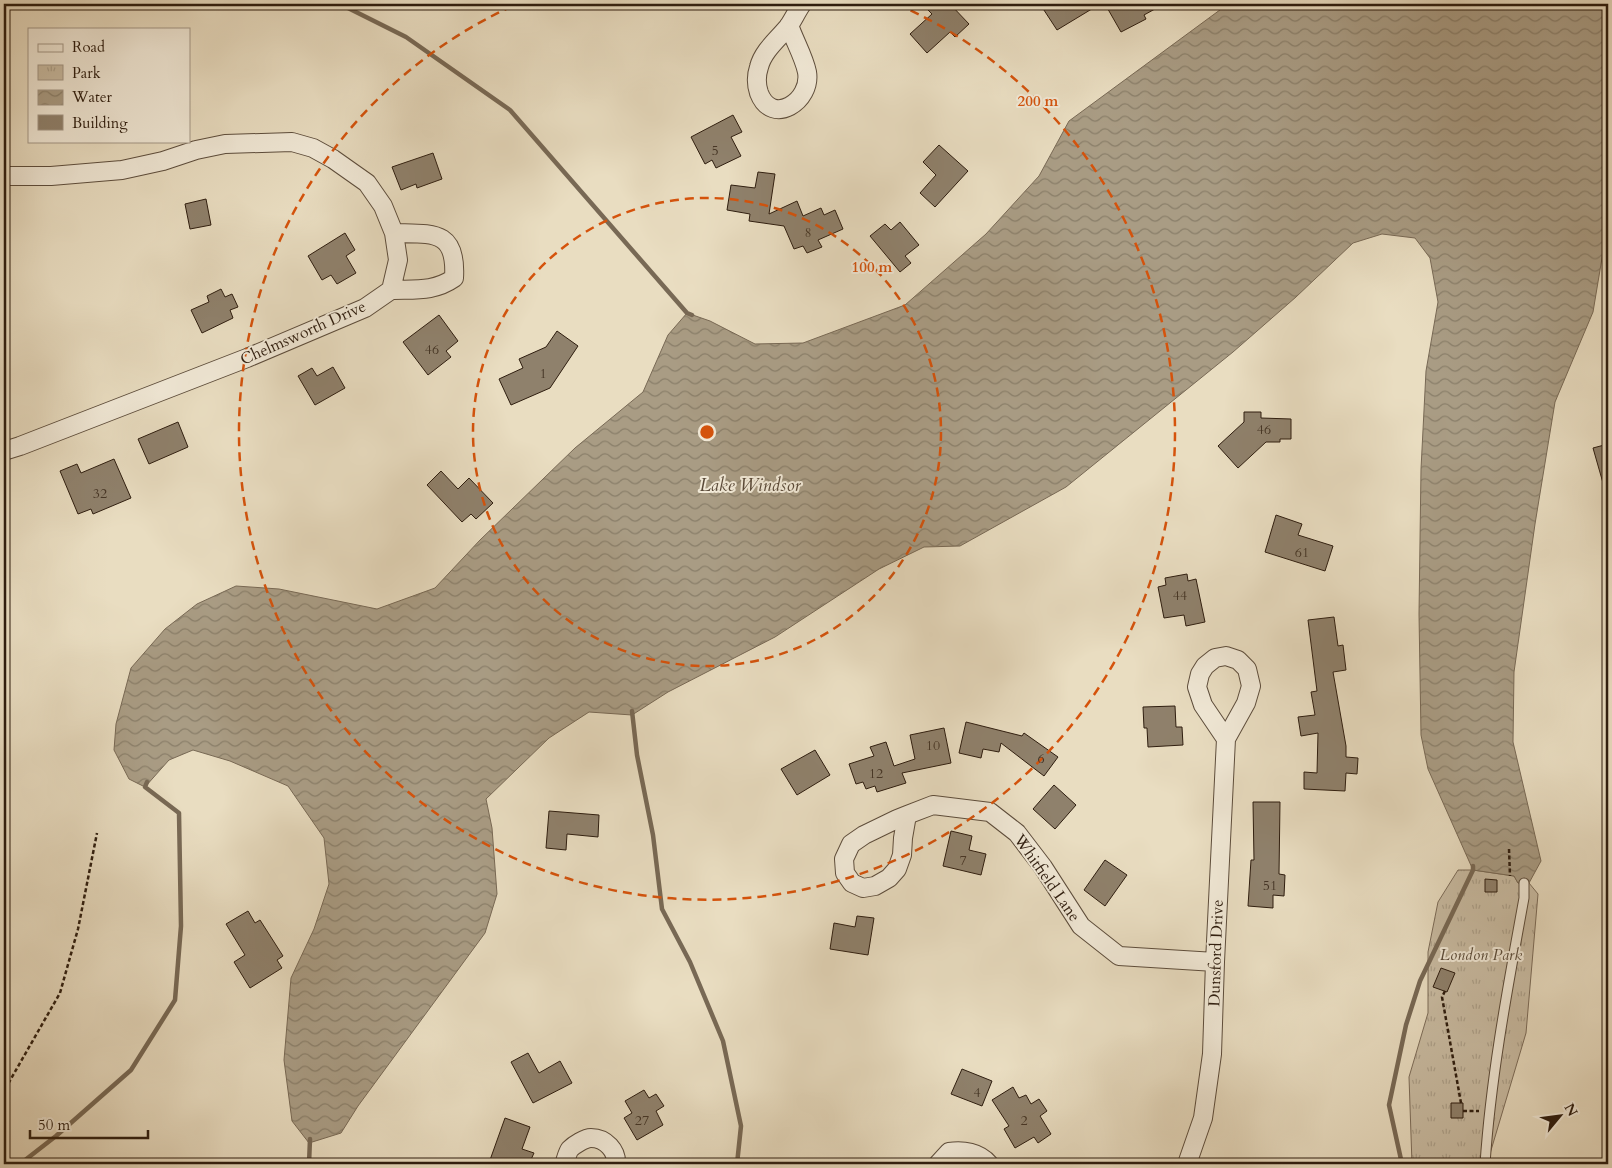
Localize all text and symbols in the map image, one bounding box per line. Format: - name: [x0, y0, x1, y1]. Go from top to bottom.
- legend: [28, 28, 190, 142]
- text: Road: [72, 37, 105, 57]
- text: Park: [72, 63, 101, 83]
- text: Water: [71, 87, 113, 107]
- text: 200 m: [1018, 91, 1059, 111]
- text: Building: [72, 113, 128, 133]
- house number: 5: [711, 141, 719, 160]
- house number: 8: [804, 223, 812, 242]
- text: 100 m: [852, 257, 893, 277]
- street label: Chelmsworth Drive: [237, 295, 369, 371]
- house number: 46: [425, 340, 439, 359]
- house number: 1: [539, 364, 547, 383]
- house number: 46: [1257, 420, 1271, 439]
- centre of rings: [698, 423, 716, 441]
- water label: Lake Windsor: [699, 473, 802, 498]
- house number: 32: [93, 484, 107, 503]
- house number: 61: [1295, 543, 1309, 562]
- house number: 44: [1173, 586, 1187, 605]
- house number: 10: [926, 736, 940, 755]
- house number: 6: [1037, 749, 1045, 768]
- house number: 12: [869, 764, 883, 783]
- street label: Whitfield Lane: [1008, 829, 1085, 926]
- house number: 7: [959, 851, 967, 870]
- house number: 51: [1263, 876, 1277, 895]
- street label: Dunsford Drive: [1203, 899, 1229, 1007]
- park label: London Park: [1440, 944, 1522, 966]
- house number: 4: [973, 1083, 981, 1102]
- north arrow: [1534, 1090, 1584, 1140]
- text: N: [1560, 1100, 1582, 1120]
- scale bar: [30, 1108, 148, 1140]
- house number: 27: [635, 1111, 649, 1130]
- house number: 2: [1020, 1111, 1028, 1130]
- text: 50 m: [38, 1115, 70, 1135]

